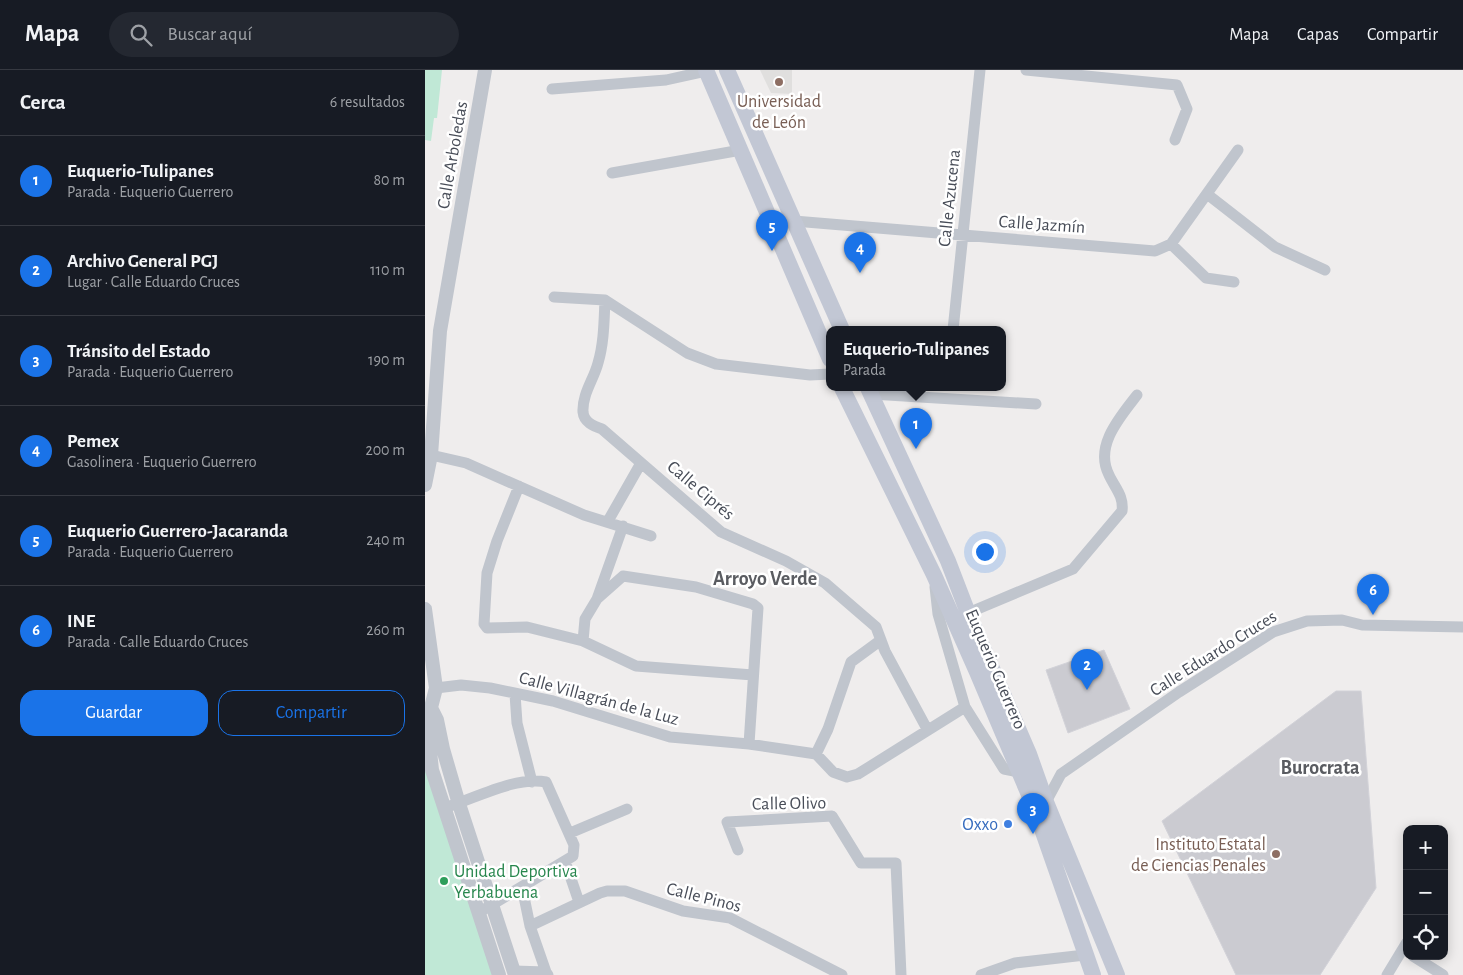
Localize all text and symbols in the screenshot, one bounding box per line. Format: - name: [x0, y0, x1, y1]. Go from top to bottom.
- search box: [109, 12, 459, 57]
- icon: search: [127, 21, 155, 49]
- text: Mapa: [25, 22, 79, 46]
- text: Buscar aquí: [167, 25, 252, 44]
- text: Mapa: [1229, 26, 1269, 44]
- text: Capas: [1297, 26, 1339, 44]
- text: Compartir: [1367, 26, 1438, 44]
- marker: Universidad de León: [773, 76, 785, 88]
- text: Cerca: [20, 92, 66, 113]
- place label: Universidad de León: [737, 93, 821, 132]
- text: 6 resultados: [330, 94, 405, 110]
- street label: Calle Arboledas: [435, 100, 471, 210]
- street label: Calle Azucena: [936, 149, 964, 248]
- text: Euquerio-Tulipanes: [67, 162, 214, 181]
- text: 1: [33, 172, 39, 188]
- text: 80 m: [374, 172, 405, 188]
- text: Parada · Euquerio Guerrero: [67, 184, 233, 200]
- pin: 5: [756, 210, 788, 251]
- street label: Calle Jazmín: [998, 213, 1086, 237]
- pin: 4: [844, 232, 876, 273]
- text: Archivo General PGJ: [67, 252, 218, 271]
- text: 2: [32, 262, 40, 278]
- text: 110 m: [370, 262, 405, 278]
- text: Lugar · Calle Eduardo Cruces: [67, 274, 240, 290]
- popup: [826, 326, 1006, 391]
- text: Euquerio-Tulipanes: [843, 340, 989, 359]
- text: Tránsito del Estado: [67, 342, 210, 361]
- text: 3: [33, 352, 39, 368]
- text: 190 m: [368, 352, 405, 368]
- text: Parada: [843, 362, 886, 378]
- text: Parada · Euquerio Guerrero: [67, 364, 233, 380]
- pin: 1: [900, 408, 932, 449]
- text: Pemex: [67, 432, 119, 451]
- text: 4: [32, 442, 40, 458]
- text: 200 m: [365, 442, 405, 458]
- text: Gasolinera · Euquerio Guerrero: [67, 454, 257, 470]
- street label: Calle Ciprés: [663, 458, 737, 524]
- text: Euquerio Guerrero-Jacaranda: [67, 522, 288, 541]
- text: 5: [33, 532, 39, 548]
- text: 240 m: [366, 532, 405, 548]
- your location: [972, 539, 998, 565]
- text: Parada · Euquerio Guerrero: [67, 544, 233, 560]
- district label: Arroyo Verde: [713, 569, 817, 589]
- pin: 6: [1357, 574, 1389, 615]
- street label: Euquerio Guerrero: [962, 607, 1029, 732]
- street label: Calle Eduardo Cruces: [1147, 608, 1280, 700]
- text: INE: [67, 612, 95, 631]
- text: 6: [32, 622, 40, 638]
- text: 260 m: [366, 622, 405, 638]
- text: Parada · Calle Eduardo Cruces: [67, 634, 248, 650]
- pin: 2: [1071, 649, 1103, 690]
- street label: Calle Villagrán de la Luz: [517, 669, 681, 729]
- button: Guardar: [20, 690, 208, 736]
- button: Compartir: [218, 690, 405, 736]
- district label: Burocrata: [1280, 758, 1360, 778]
- pin: 3: [1017, 793, 1049, 834]
- street label: Calle Olivo: [752, 794, 826, 814]
- place label: Oxxo: [962, 816, 998, 834]
- marker: Oxxo: [1002, 818, 1014, 830]
- map controls: [1403, 825, 1448, 960]
- button: +: [1403, 825, 1448, 870]
- place label: Instituto Estatal de Ciencias Penales: [1131, 836, 1266, 875]
- marker: Instituto Estatal de Ciencias Penales: [1270, 848, 1282, 860]
- place label: Unidad Deportiva Yerbabuena: [454, 863, 578, 902]
- button: −: [1403, 870, 1448, 915]
- marker: Unidad Deportiva Yerbabuena: [438, 875, 450, 887]
- street label: Calle Pinos: [665, 880, 743, 916]
- button: locate: [1403, 915, 1448, 960]

